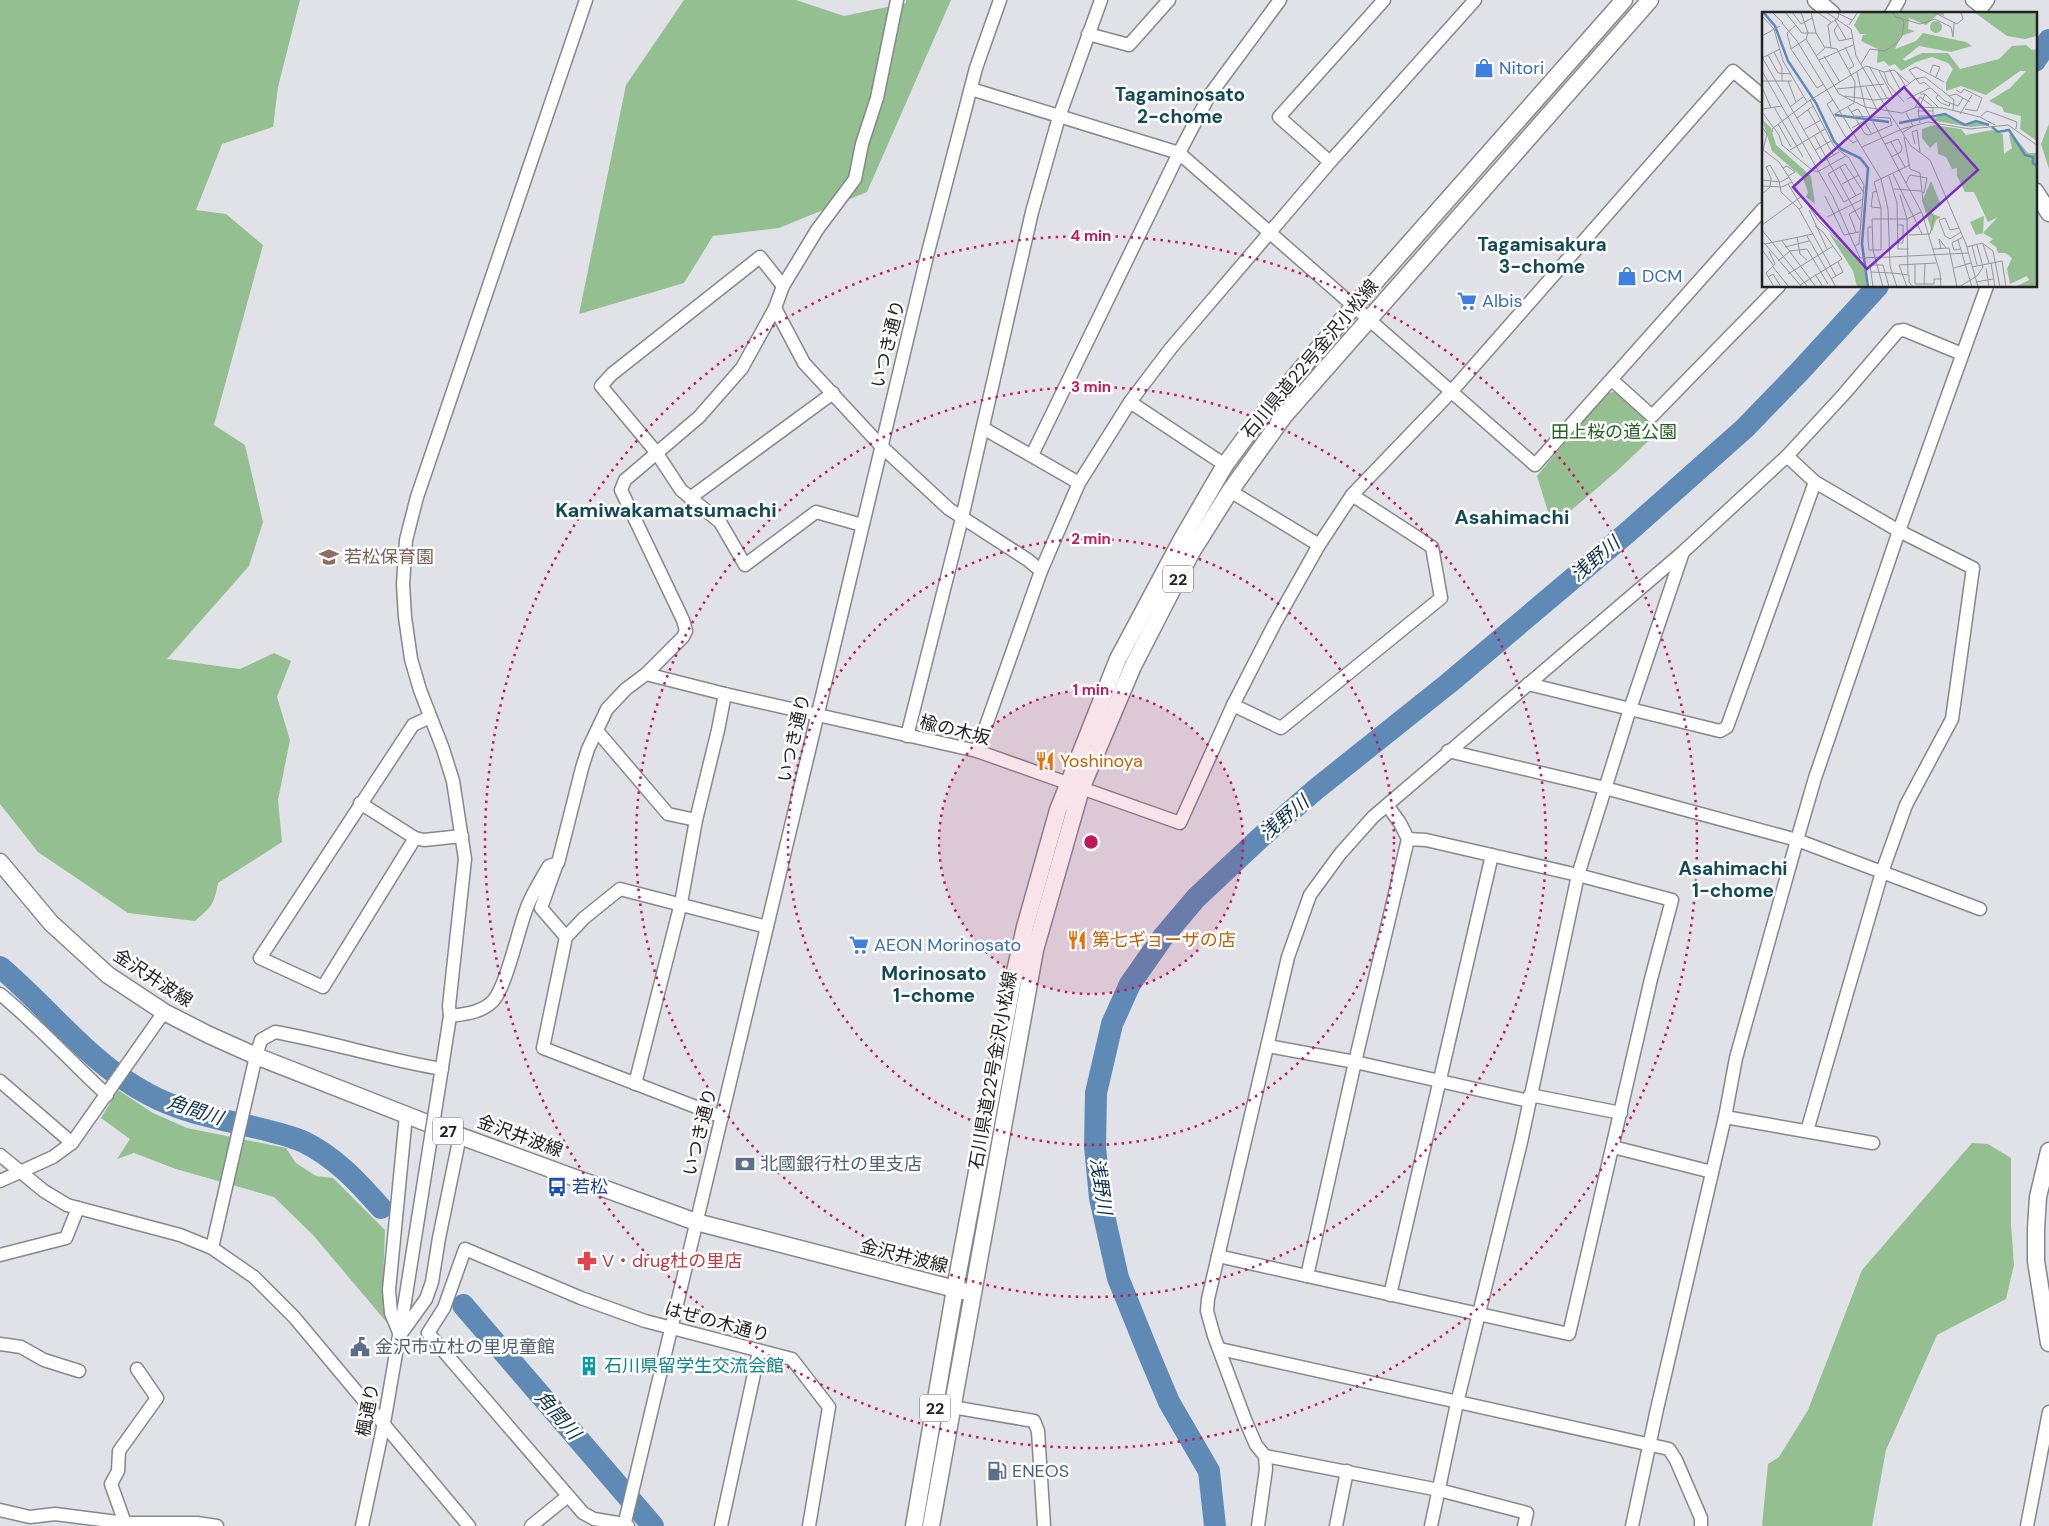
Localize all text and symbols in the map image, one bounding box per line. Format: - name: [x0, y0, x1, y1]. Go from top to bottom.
- inset map: [1762, 12, 2036, 288]
- place label: Nitori: [1499, 56, 1544, 80]
- shop icon: Nitori: [1473, 57, 1495, 79]
- district label: Tagaminosato 2-chome: [1115, 82, 1245, 129]
- text: 4 min: [1071, 226, 1111, 246]
- district label: Tagamisakura 3-chome: [1477, 232, 1607, 279]
- place label: DCM: [1642, 264, 1682, 288]
- shop icon: DCM: [1616, 265, 1638, 287]
- street label: 石川県道22号金沢小松線: [1236, 274, 1384, 444]
- place label: Albis: [1482, 289, 1523, 313]
- supermarket icon: Albis: [1456, 290, 1478, 312]
- street label: いつき通り: [865, 297, 911, 391]
- text: 3 min: [1071, 377, 1111, 397]
- park label: 田上桜の道公園: [1551, 420, 1677, 444]
- district label: Kamiwakamatsumachi: [555, 497, 777, 523]
- district label: Asahimachi: [1455, 504, 1569, 530]
- text: 2 min: [1071, 529, 1111, 549]
- water label: 浅野川: [1565, 530, 1626, 587]
- place label: 若松保育園: [344, 545, 434, 569]
- school or university icon: 若松保育園: [318, 546, 340, 568]
- road number: 22: [1163, 566, 1193, 592]
- text: 1 min: [1073, 680, 1109, 700]
- street label: いつき通り: [772, 691, 816, 785]
- street label: 楡の木坂: [917, 710, 993, 750]
- place label: Yoshinoya: [1060, 749, 1143, 773]
- restaurant icon: Yoshinoya: [1034, 750, 1056, 772]
- water label: 浅野川: [1254, 789, 1315, 846]
- centre of rings: [1082, 833, 1100, 851]
- district label: Asahimachi 1-chome: [1678, 856, 1788, 903]
- place label: 第七ギョーザの店: [1092, 928, 1236, 952]
- restaurant icon: 第七ギョーザの店: [1066, 929, 1088, 951]
- place label: AEON Morinosato: [874, 933, 1021, 957]
- supermarket icon: AEON Morinosato: [848, 934, 870, 956]
- street label: 金沢井波線: [109, 943, 197, 1013]
- district label: Morinosato 1-chome: [881, 961, 987, 1008]
- street label: 石川県道22号金沢小松線: [964, 969, 1022, 1171]
- street label: いつき通り: [677, 1085, 723, 1179]
- water label: 角間川: [164, 1089, 228, 1131]
- street label: 金沢井波線: [474, 1109, 566, 1163]
- road number: 27: [433, 1118, 463, 1144]
- place label: 北國銀行杜の里支店: [760, 1152, 922, 1176]
- bank icon: 北國銀行杜の里支店: [734, 1153, 756, 1175]
- water label: 浅野川: [1085, 1156, 1118, 1218]
- place label: 若松: [572, 1175, 608, 1199]
- bus stop icon: 若松: [546, 1176, 568, 1198]
- street label: 金沢井波線: [857, 1233, 951, 1279]
- place label: V・drug杜の里店: [602, 1249, 742, 1273]
- pharmacy icon: V・drug杜の里店: [576, 1250, 598, 1272]
- street label: はぜの木通り: [662, 1296, 772, 1348]
- place label: 金沢市立杜の里児童館: [375, 1335, 555, 1359]
- public building icon: 金沢市立杜の里児童館: [349, 1336, 371, 1358]
- place label: 石川県留学生交流会館: [604, 1354, 784, 1378]
- building icon: 石川県留学生交流会館: [578, 1355, 600, 1377]
- street label: 楓通り: [351, 1381, 385, 1439]
- water label: 角間川: [530, 1385, 587, 1446]
- road number: 22: [920, 1395, 950, 1422]
- place label: ENEOS: [1012, 1459, 1069, 1483]
- fuel station icon: ENEOS: [986, 1460, 1008, 1482]

